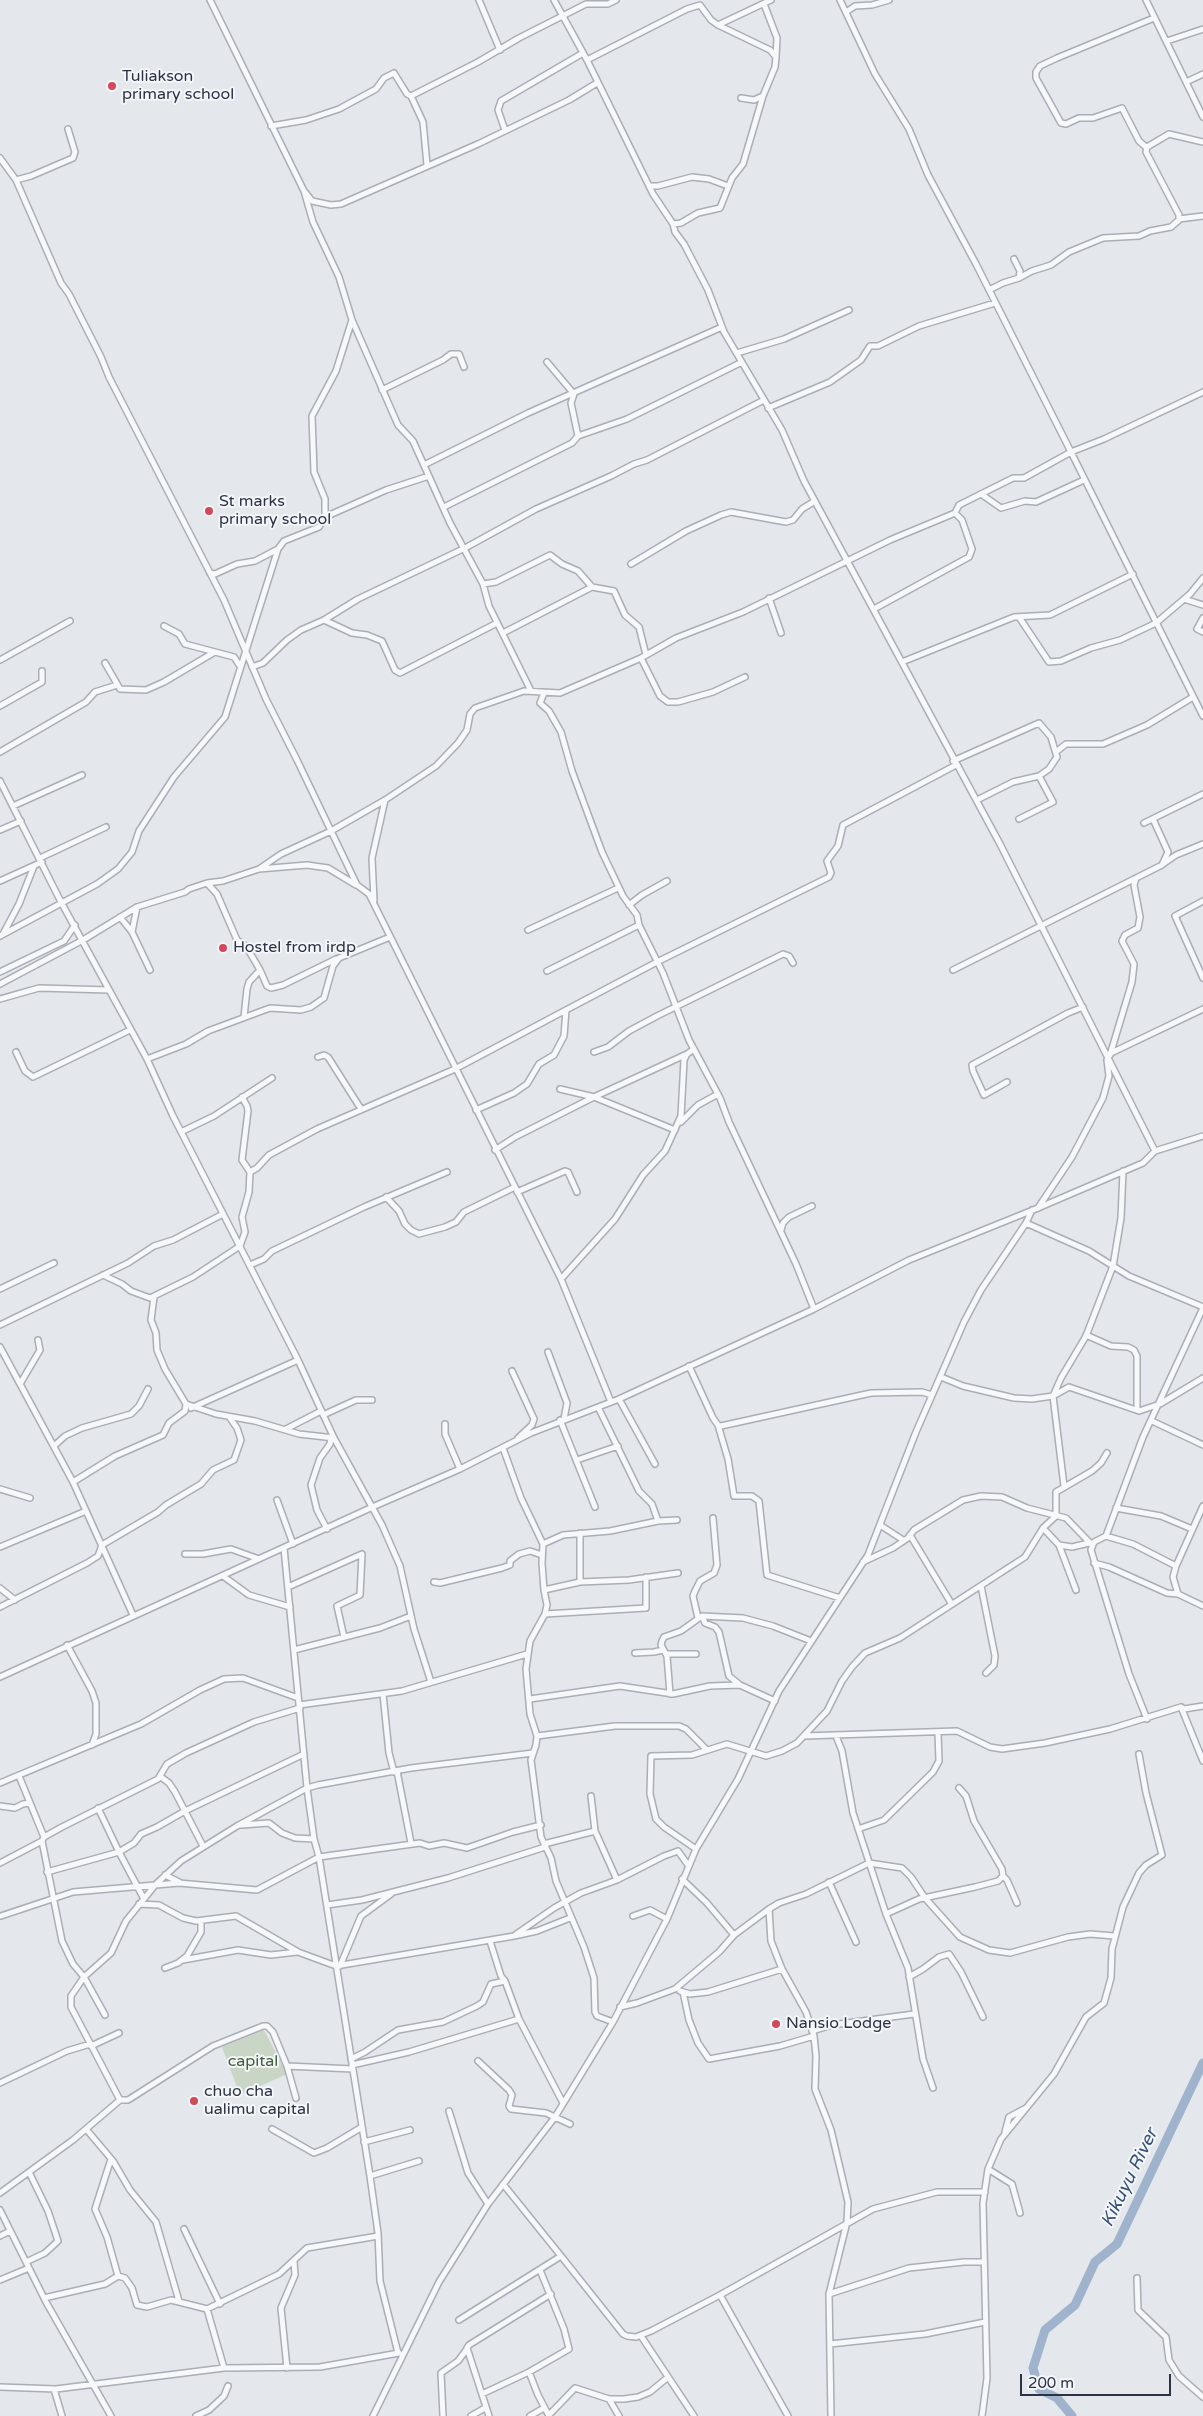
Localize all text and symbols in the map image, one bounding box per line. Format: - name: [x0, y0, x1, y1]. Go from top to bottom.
- place label: Tuliakson primary school: [122, 67, 234, 105]
- marker: Tuliakson primary school: [106, 80, 118, 92]
- place label: St marks primary school: [219, 492, 331, 530]
- marker: St marks primary school: [203, 505, 215, 517]
- place label: Hostel from irdp: [233, 938, 356, 958]
- marker: Hostel from irdp: [217, 942, 229, 954]
- place label: Nansio Lodge: [786, 2014, 891, 2034]
- marker: Nansio Lodge: [770, 2018, 782, 2030]
- park label: capital: [228, 2052, 278, 2072]
- place label: chuo cha ualimu capital: [204, 2082, 310, 2120]
- marker: chuo cha ualimu capital: [188, 2095, 200, 2107]
- water label: Kikuyu River: [1097, 2125, 1163, 2231]
- scale bar: [1023, 2364, 1174, 2396]
- text: 200 m: [1028, 2374, 1074, 2392]

